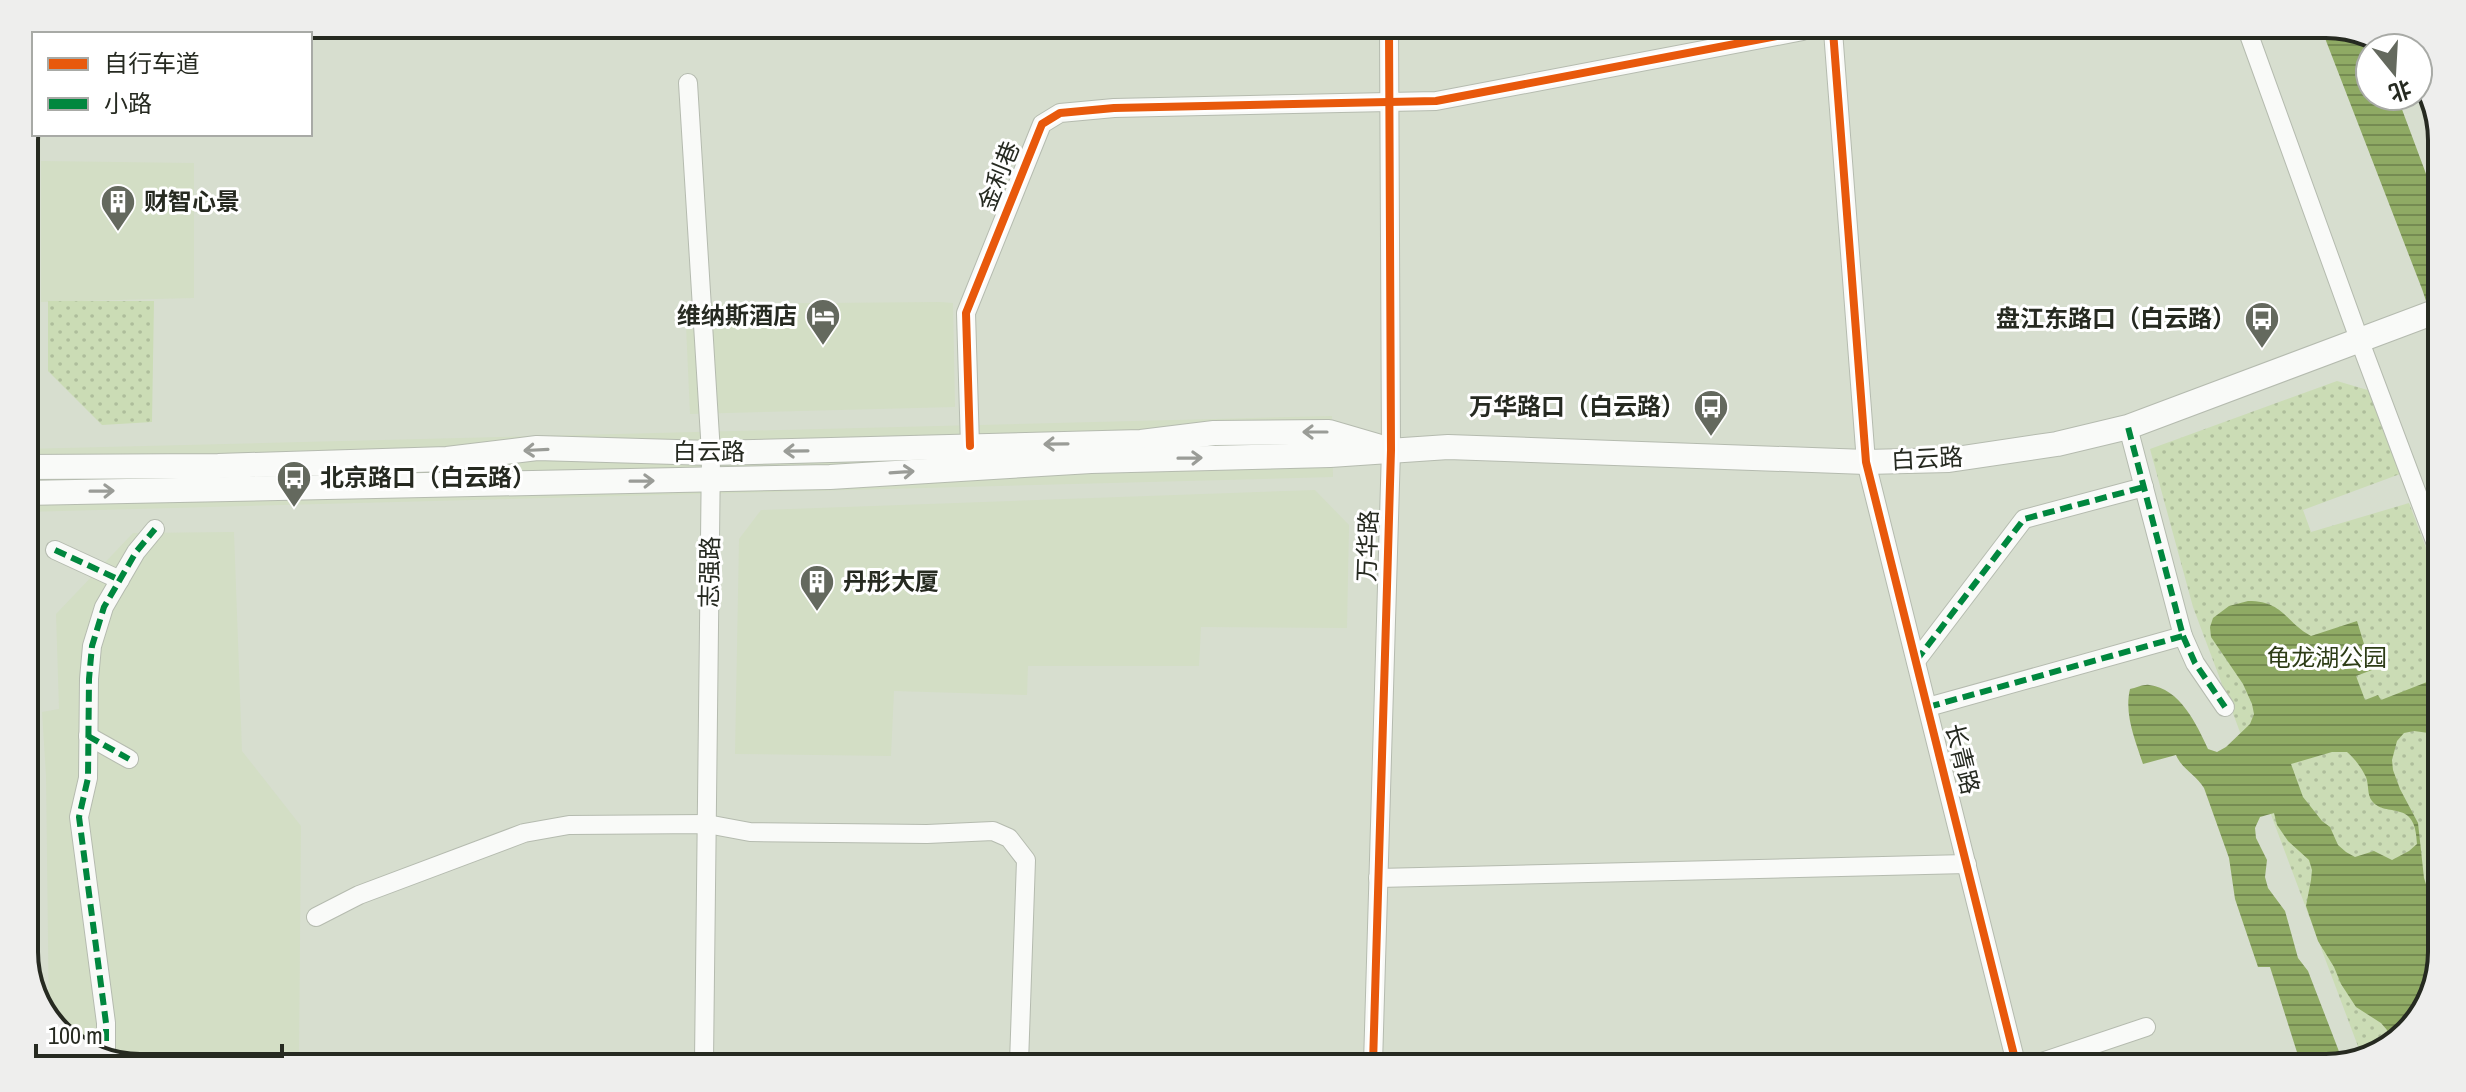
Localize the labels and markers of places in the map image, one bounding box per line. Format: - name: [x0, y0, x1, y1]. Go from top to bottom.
- building icon: 财智心景: [99, 183, 137, 233]
- place label: 财智心景: [144, 185, 240, 217]
- hotel icon: 维纳斯酒店: [804, 297, 842, 347]
- place label: 维纳斯酒店: [677, 299, 797, 331]
- bus stop icon: 盘江东路口（白云路）: [2243, 300, 2281, 350]
- place label: 盘江东路口（白云路）: [1996, 302, 2236, 334]
- bus stop icon: 万华路口（白云路）: [1692, 388, 1730, 438]
- place label: 万华路口（白云路）: [1469, 390, 1685, 422]
- bus stop icon: 北京路口（白云路）: [275, 459, 313, 509]
- place label: 北京路口（白云路）: [320, 461, 536, 493]
- building icon: 丹彤大厦: [798, 563, 836, 613]
- place label: 丹彤大厦: [843, 565, 939, 597]

